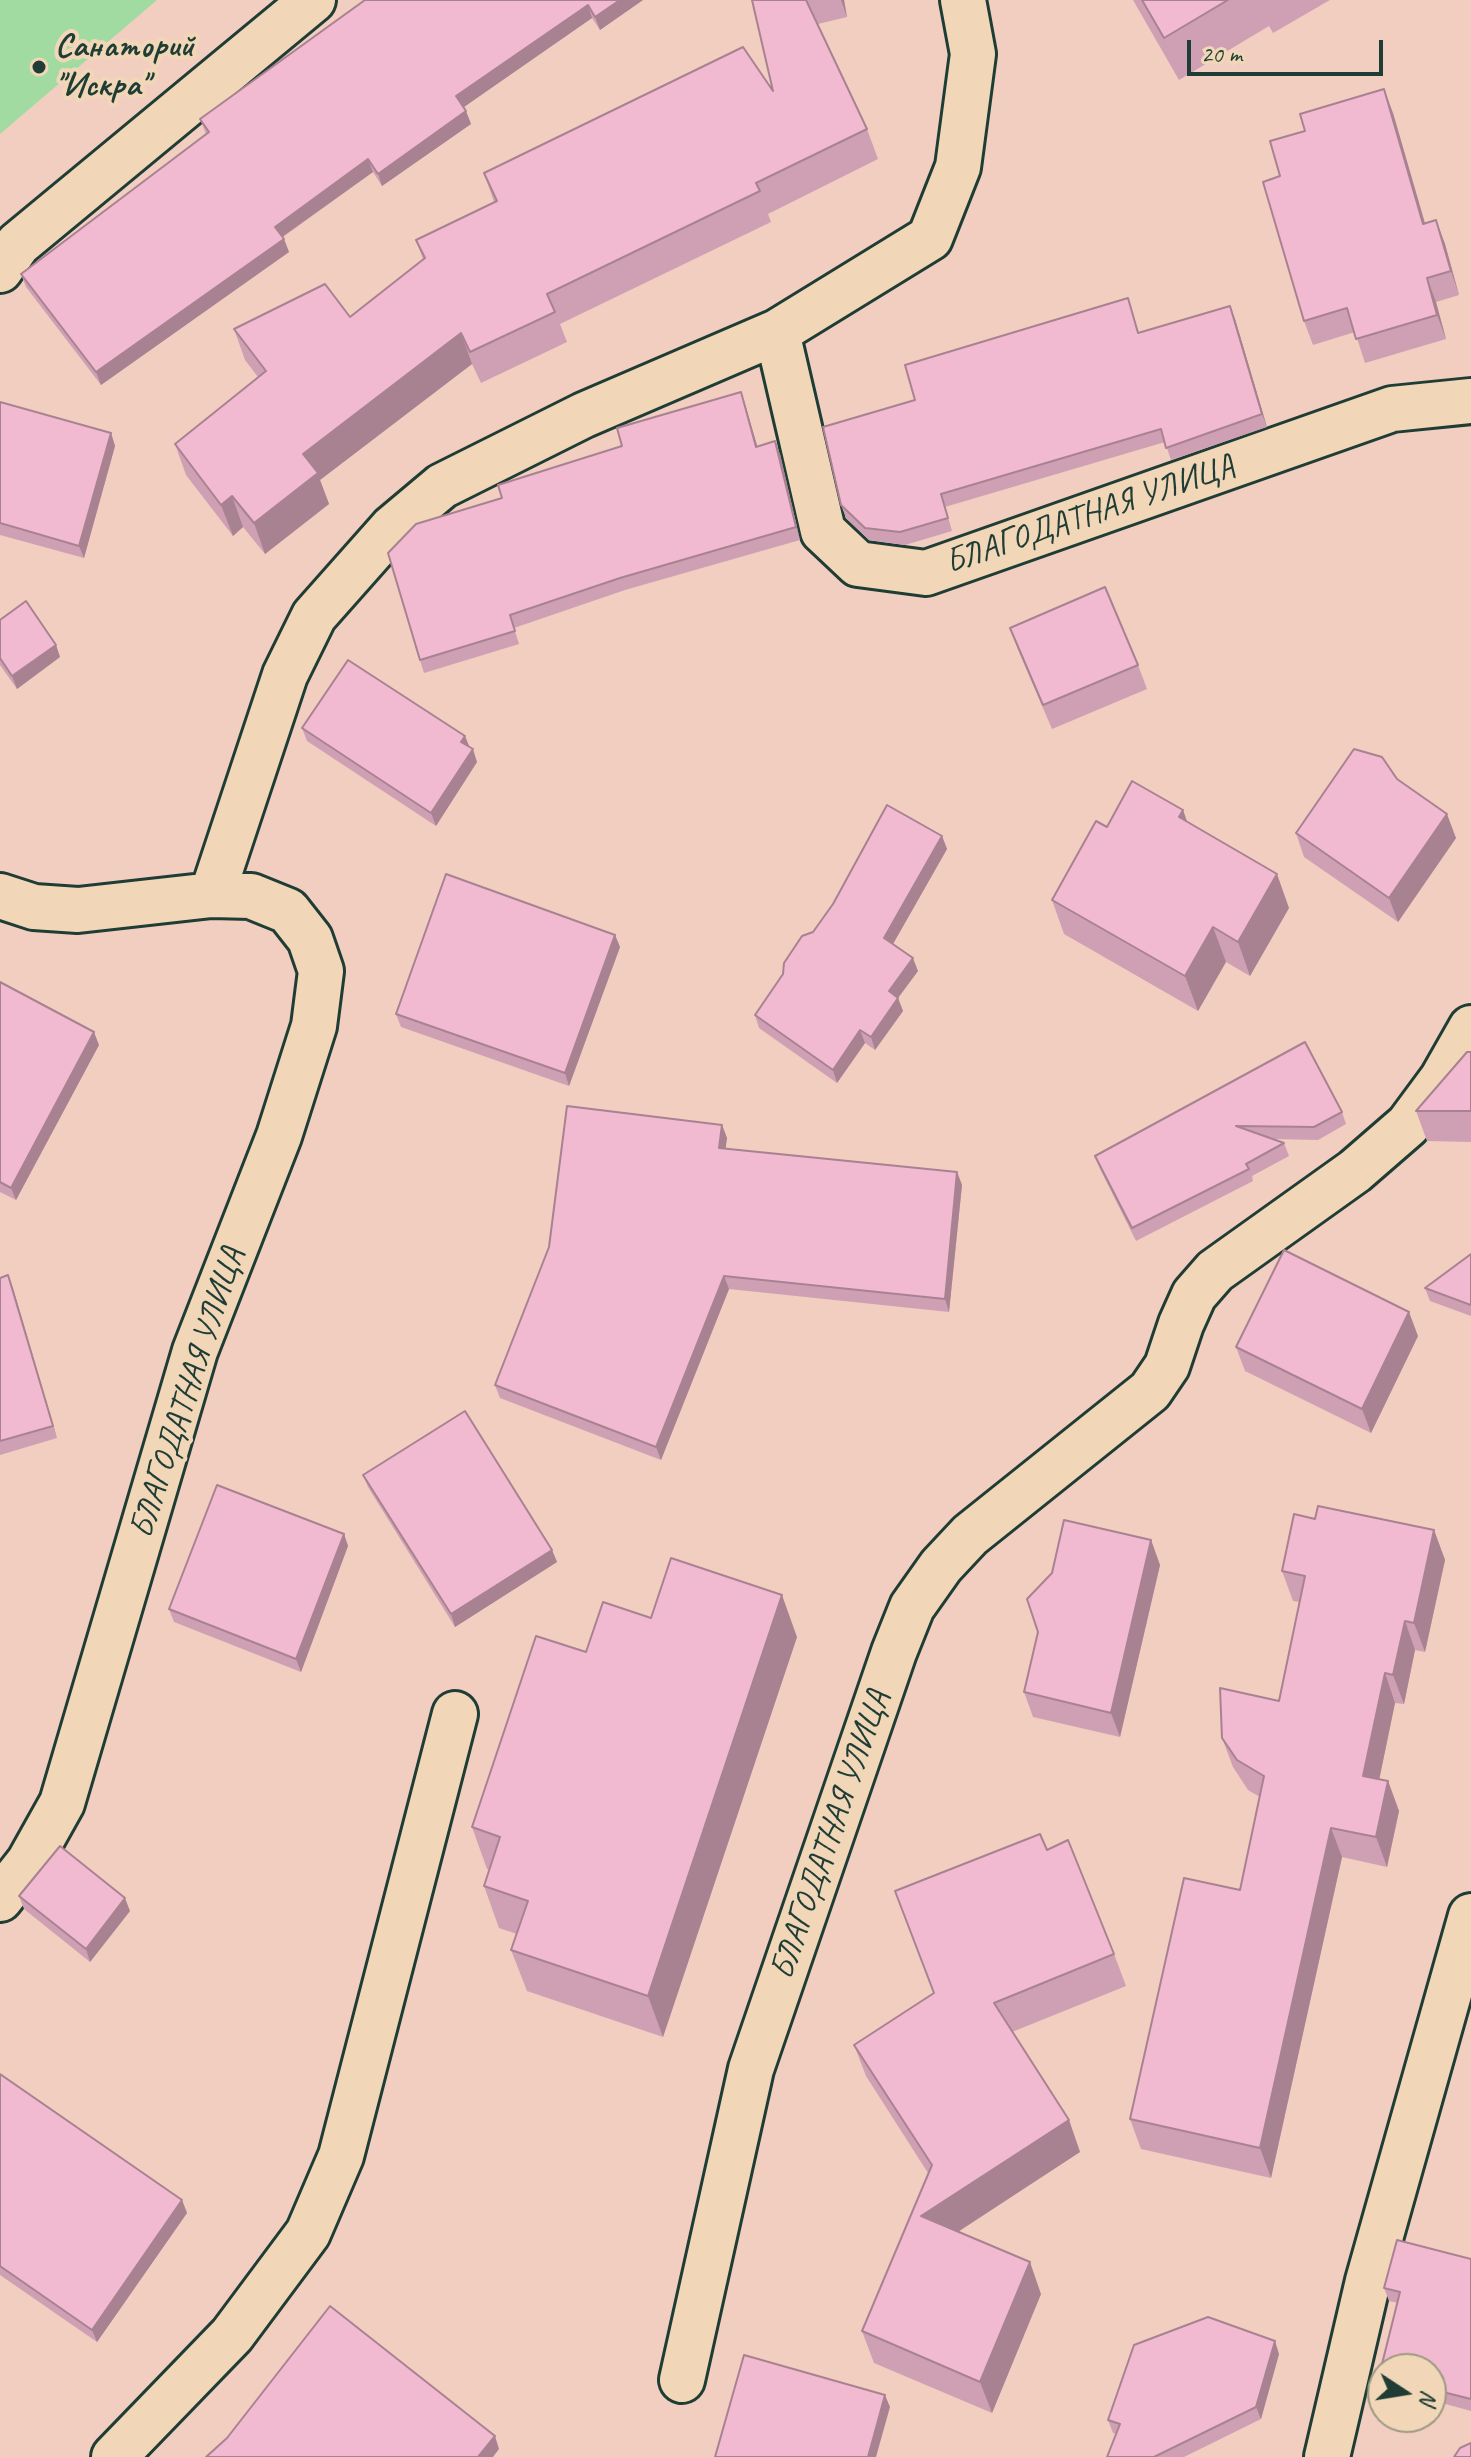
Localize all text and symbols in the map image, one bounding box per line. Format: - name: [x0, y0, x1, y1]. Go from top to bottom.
- scale bar: [1191, 24, 1387, 74]
- place label: Санаторий "Искра": [55, 27, 194, 106]
- text: 20 m: [1201, 39, 1242, 69]
- marker: Санаторий "Искра": [30, 58, 48, 76]
- street label: БЛАГОДАТНАЯ УЛИЦА: [940, 446, 1240, 584]
- street label: БЛАГОДАТНАЯ УЛИЦА: [122, 1243, 254, 1543]
- street label: БЛАГОДАТНАЯ УЛИЦА: [762, 1685, 900, 1985]
- north arrow: [1367, 2353, 1447, 2433]
- text: N: [1413, 2388, 1444, 2407]

